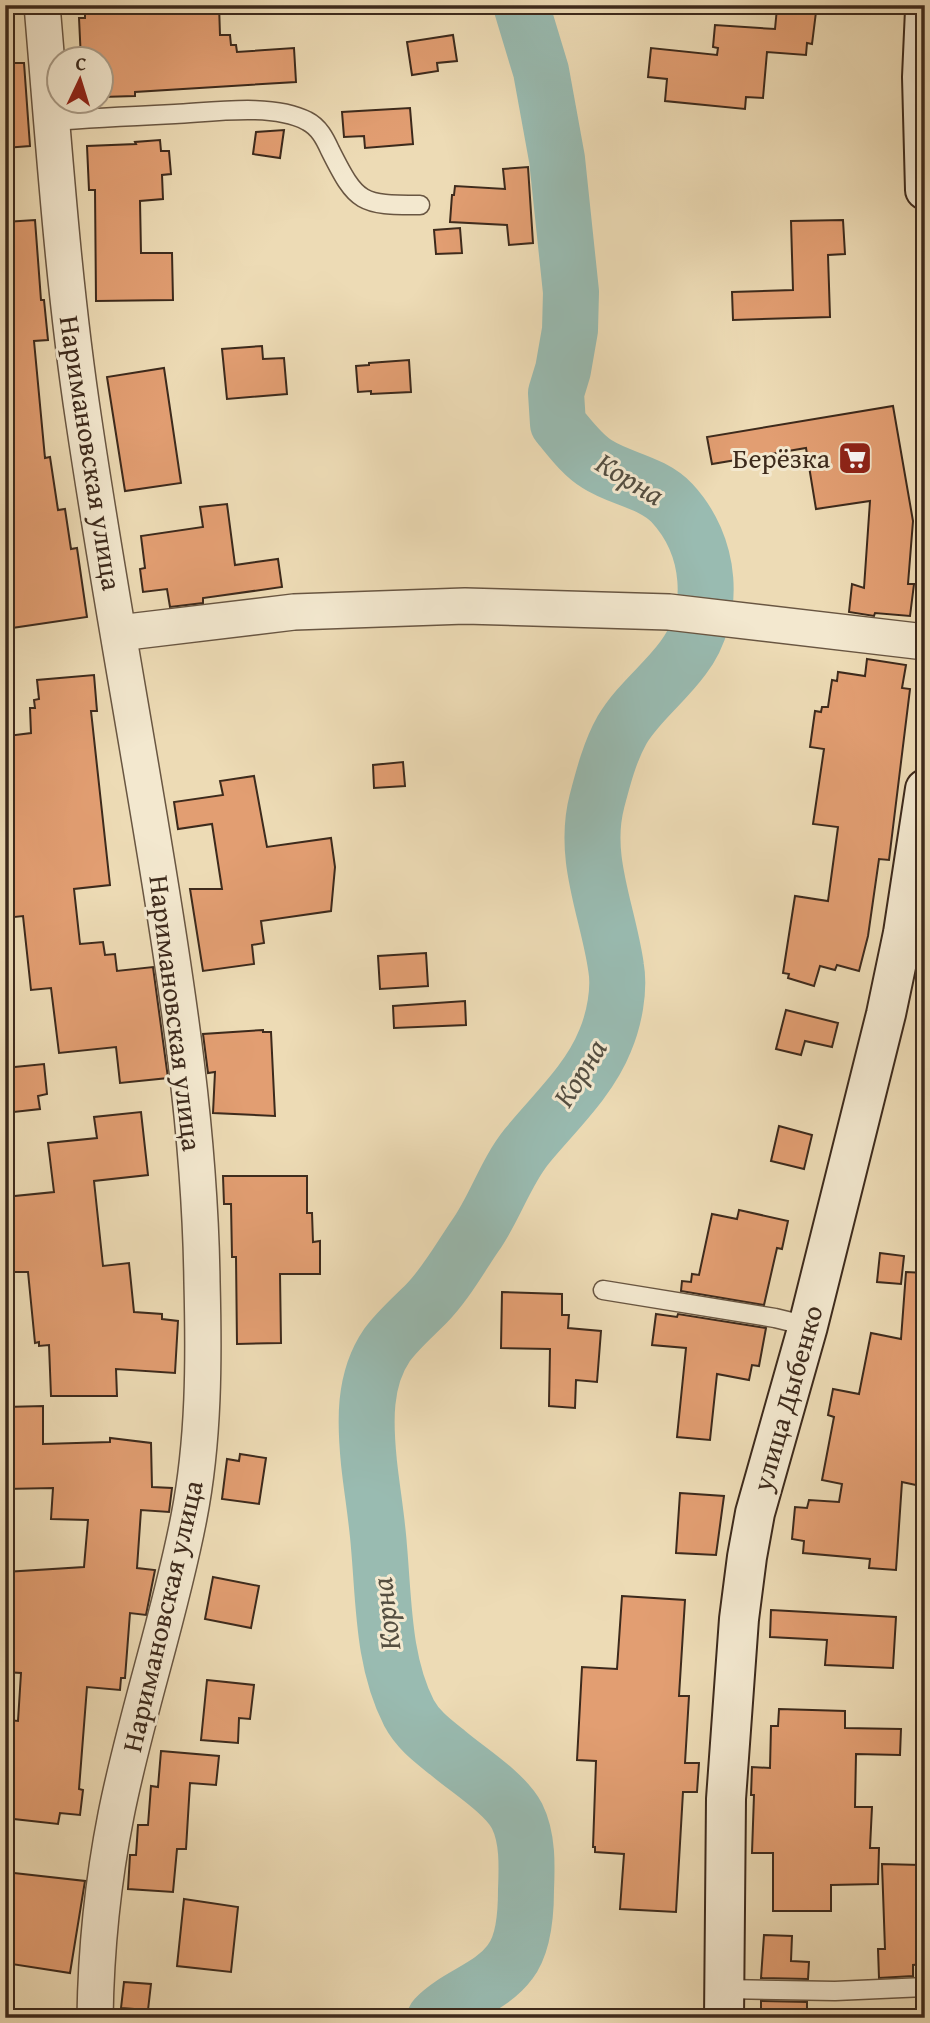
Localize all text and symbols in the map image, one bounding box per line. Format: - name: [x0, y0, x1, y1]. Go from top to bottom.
- north arrow: [46, 46, 116, 116]
- text: С: [75, 49, 88, 77]
- street label: Наримановская улица: [50, 313, 134, 594]
- place label: Берёзка: [733, 437, 831, 478]
- supermarket icon: Берёзка: [836, 439, 874, 477]
- water label: Корна: [588, 440, 673, 516]
- street label: Наримановская улица: [139, 873, 214, 1154]
- water label: Корна: [541, 1030, 617, 1115]
- street label: улица Дыбенко: [740, 1300, 833, 1497]
- street label: Наримановская улица: [110, 1475, 213, 1756]
- water label: Корна: [359, 1575, 411, 1653]

